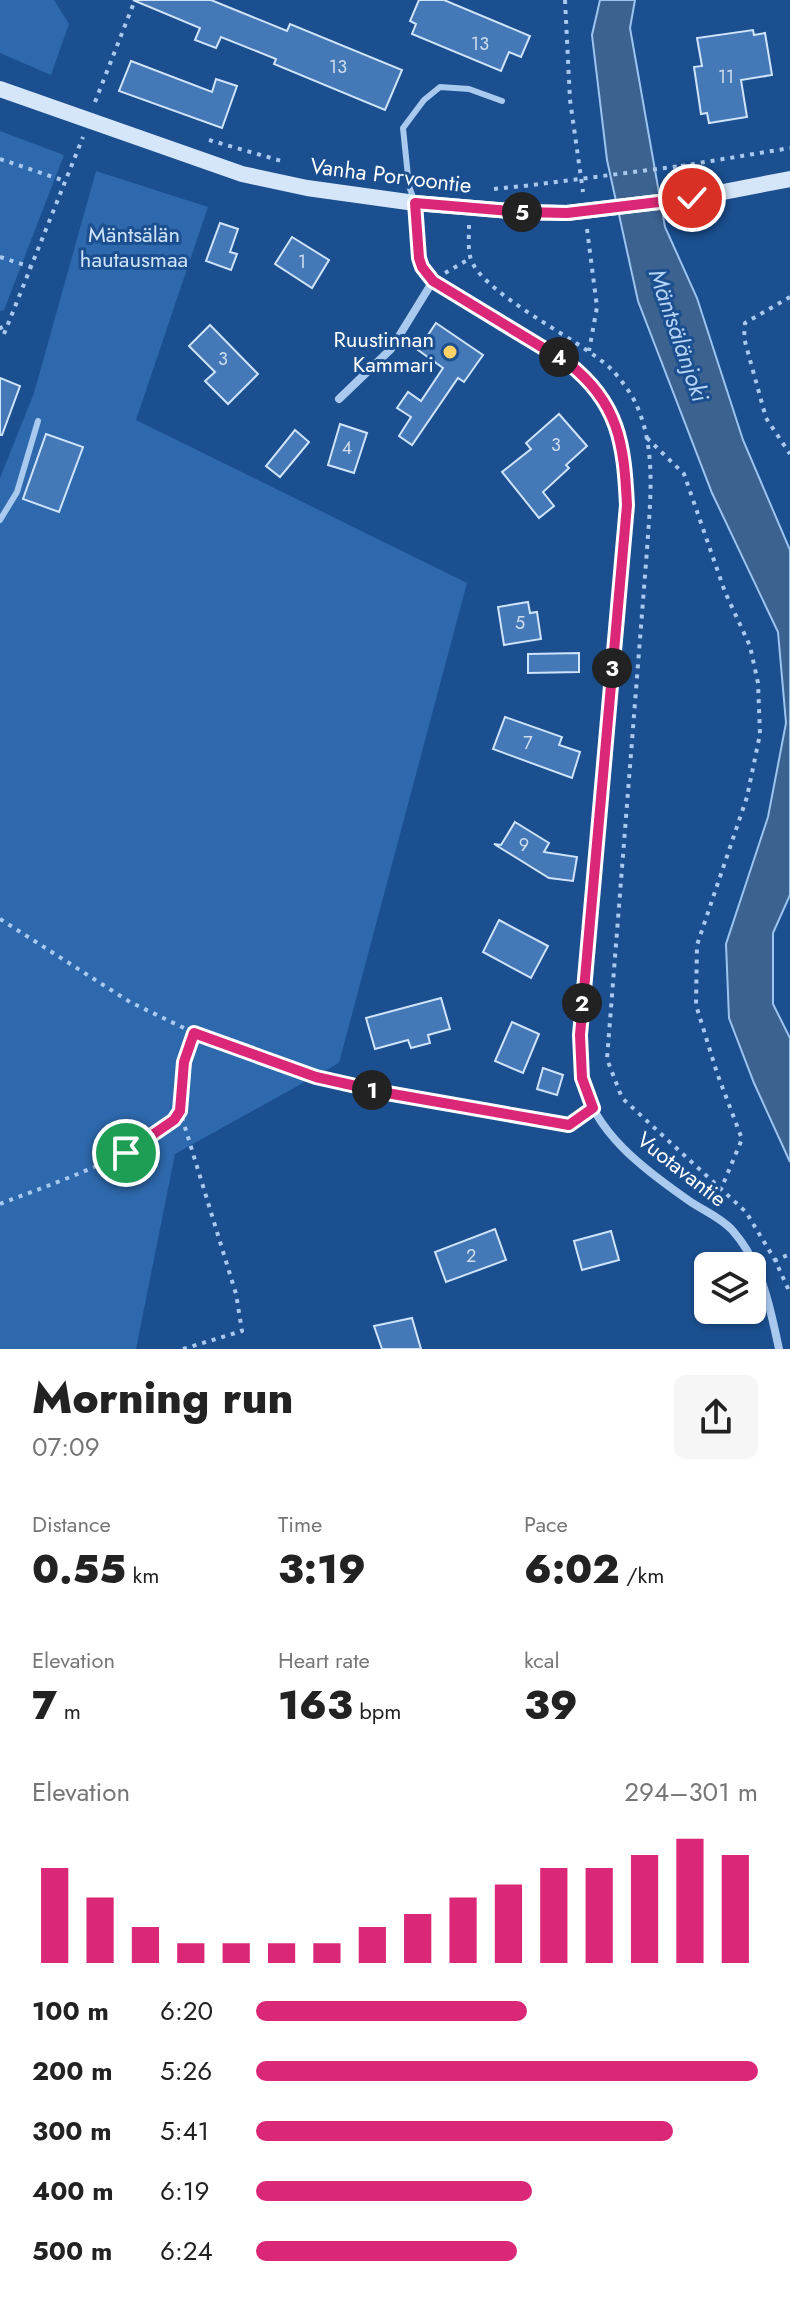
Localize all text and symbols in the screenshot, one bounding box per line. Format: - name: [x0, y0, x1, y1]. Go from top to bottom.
- house number: 13: [471, 31, 489, 57]
- house number: 13: [329, 54, 347, 80]
- house number: 11: [718, 64, 734, 90]
- street label: Vanha Porvoontie: [309, 149, 473, 201]
- pin: [658, 164, 726, 232]
- icon: check: [670, 176, 714, 220]
- pin: 5: [502, 192, 542, 232]
- text: 5: [515, 196, 529, 228]
- park label: Mäntsälän hautausmaa: [80, 218, 188, 275]
- house number: 1: [298, 249, 306, 275]
- water label: Mäntsälänjoki: [640, 264, 718, 407]
- place label: Ruustinnan Kammari: [333, 323, 434, 380]
- pin: 4: [539, 337, 579, 377]
- text: 4: [551, 341, 567, 373]
- marker: Ruustinnan Kammari: [441, 343, 459, 361]
- house number: 3: [218, 346, 228, 372]
- house number: 3: [551, 432, 561, 458]
- house number: 4: [342, 435, 352, 461]
- house number: 5: [515, 610, 525, 636]
- pin: 3: [592, 648, 632, 688]
- text: 3: [605, 652, 619, 684]
- house number: 7: [523, 730, 533, 756]
- house number: 9: [519, 832, 529, 858]
- pin: 2: [562, 983, 602, 1023]
- text: 2: [575, 987, 589, 1019]
- pin: 1: [352, 1070, 392, 1110]
- text: 1: [366, 1074, 378, 1106]
- pin: [92, 1119, 160, 1187]
- street label: Vuotavantie: [630, 1124, 734, 1214]
- icon: arrive: [104, 1131, 148, 1175]
- house number: 2: [466, 1243, 476, 1269]
- map controls: [694, 1252, 766, 1324]
- button: layers: [694, 1252, 766, 1324]
- text: Morning run: [32, 1366, 294, 1430]
- button: share: [674, 1375, 758, 1459]
- text: 07:09: [32, 1428, 100, 1466]
- text: Distance: [32, 1508, 111, 1540]
- text: Time: [278, 1508, 322, 1540]
- text: Pace: [524, 1508, 568, 1540]
- text: 0.55: [32, 1540, 126, 1598]
- text: 3:19: [278, 1540, 366, 1598]
- text: 6:02: [524, 1540, 620, 1598]
- text: km: [126, 1559, 159, 1591]
- text: /km: [620, 1559, 664, 1591]
- text: Elevation: [32, 1644, 115, 1676]
- text: Heart rate: [278, 1644, 370, 1676]
- text: kcal: [524, 1644, 560, 1676]
- text: 7: [32, 1676, 57, 1734]
- text: 163: [278, 1676, 353, 1734]
- text: 39: [524, 1676, 578, 1734]
- text: m: [57, 1695, 81, 1727]
- text: bpm: [353, 1695, 402, 1727]
- text: Elevation: [32, 1773, 130, 1811]
- text: 294–301 m: [624, 1773, 758, 1811]
- text: 100 m: [32, 1992, 109, 2030]
- text: 6:20: [160, 1992, 213, 2030]
- text: 200 m: [32, 2052, 113, 2090]
- text: 5:26: [160, 2052, 212, 2090]
- text: 300 m: [32, 2112, 112, 2150]
- text: 5:41: [160, 2112, 209, 2150]
- text: 400 m: [32, 2172, 114, 2210]
- text: 6:19: [160, 2172, 209, 2210]
- text: 500 m: [32, 2232, 112, 2270]
- text: 6:24: [160, 2232, 213, 2270]

